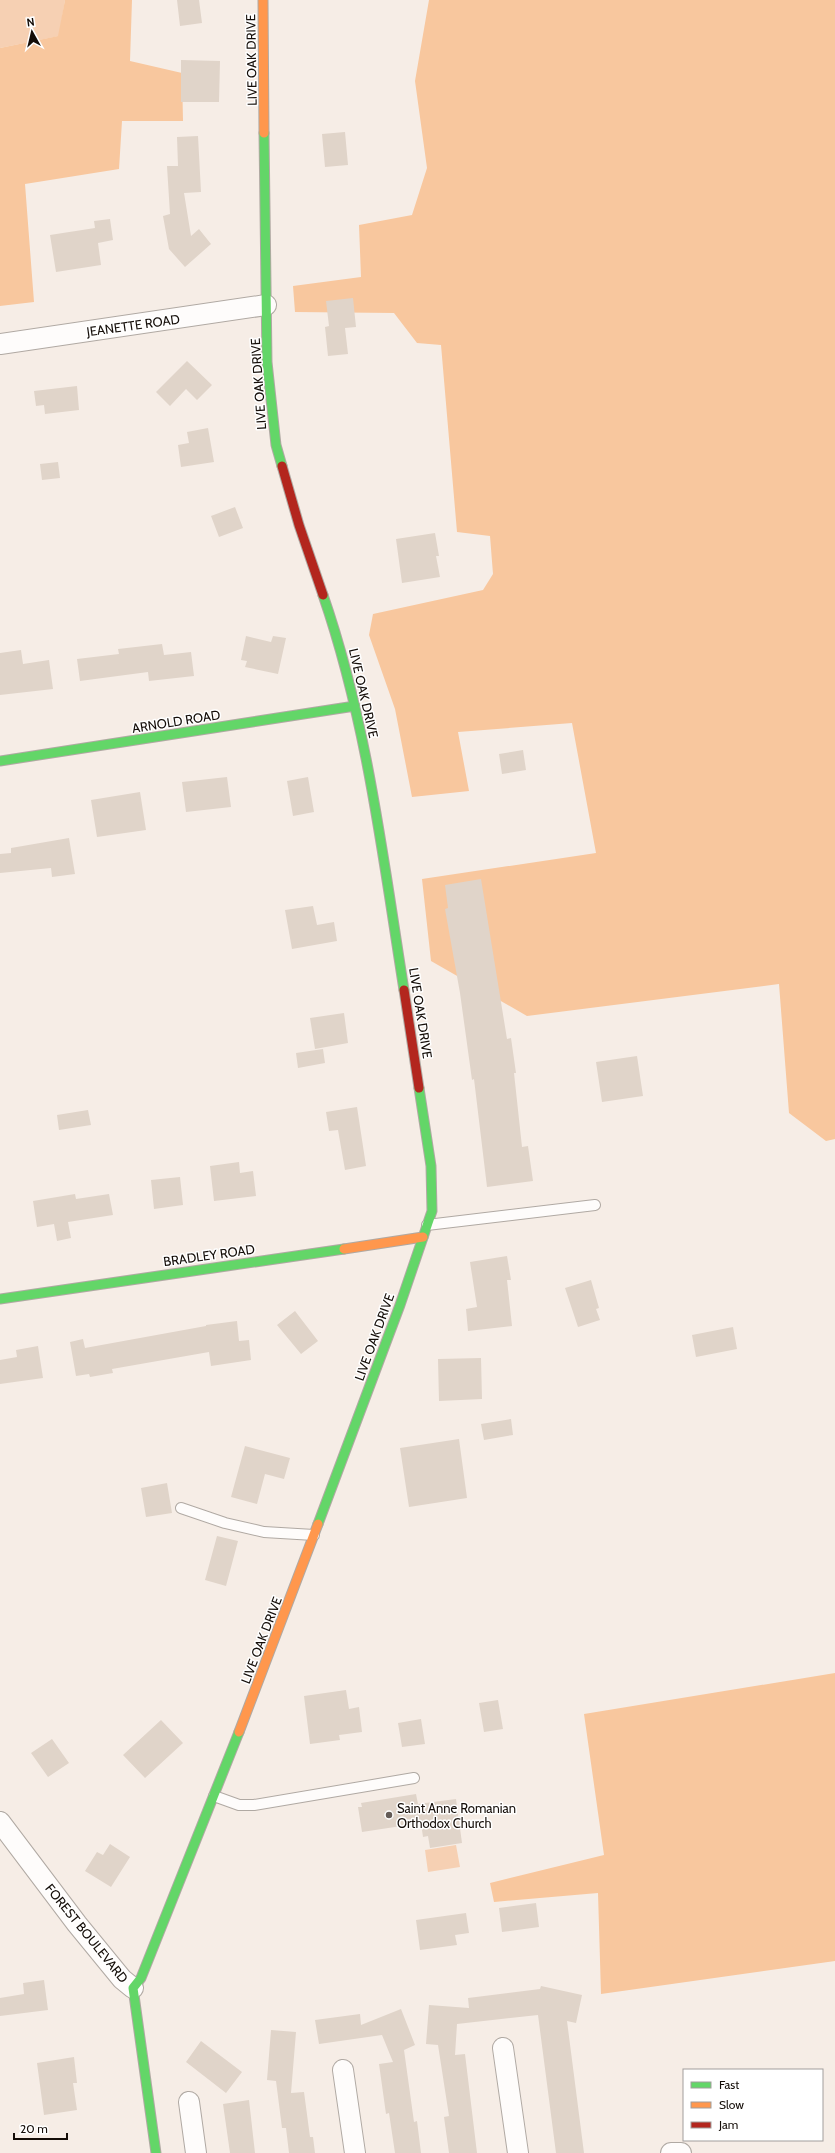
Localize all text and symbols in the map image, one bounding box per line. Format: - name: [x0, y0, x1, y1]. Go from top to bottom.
- north arrow: [12, 12, 52, 52]
- street label: LIVE OAK DRIVE: [242, 14, 260, 106]
- text: N: [26, 15, 35, 30]
- street label: JEANETTE ROAD: [84, 311, 181, 340]
- street label: LIVE OAK DRIVE: [247, 338, 269, 430]
- street label: LIVE OAK DRIVE: [346, 646, 382, 740]
- street label: ARNOLD ROAD: [131, 706, 221, 736]
- street label: LIVE OAK DRIVE: [406, 966, 436, 1060]
- street label: BRADLEY ROAD: [162, 1241, 256, 1269]
- street label: LIVE OAK DRIVE: [351, 1291, 397, 1383]
- street label: LIVE OAK DRIVE: [237, 1594, 285, 1686]
- place label: Saint Anne Romanian Orthodox Church: [397, 1800, 516, 1831]
- marker: Saint Anne Romanian Orthodox Church: [384, 1810, 394, 1820]
- street label: FOREST BOULEVARD: [42, 1880, 132, 1986]
- legend: [683, 2069, 823, 2141]
- text: Fast: [719, 2077, 739, 2092]
- text: Slow: [719, 2097, 744, 2112]
- scale bar: [14, 2115, 67, 2141]
- text: Jam: [718, 2117, 738, 2132]
- text: 20 m: [20, 2121, 48, 2136]

